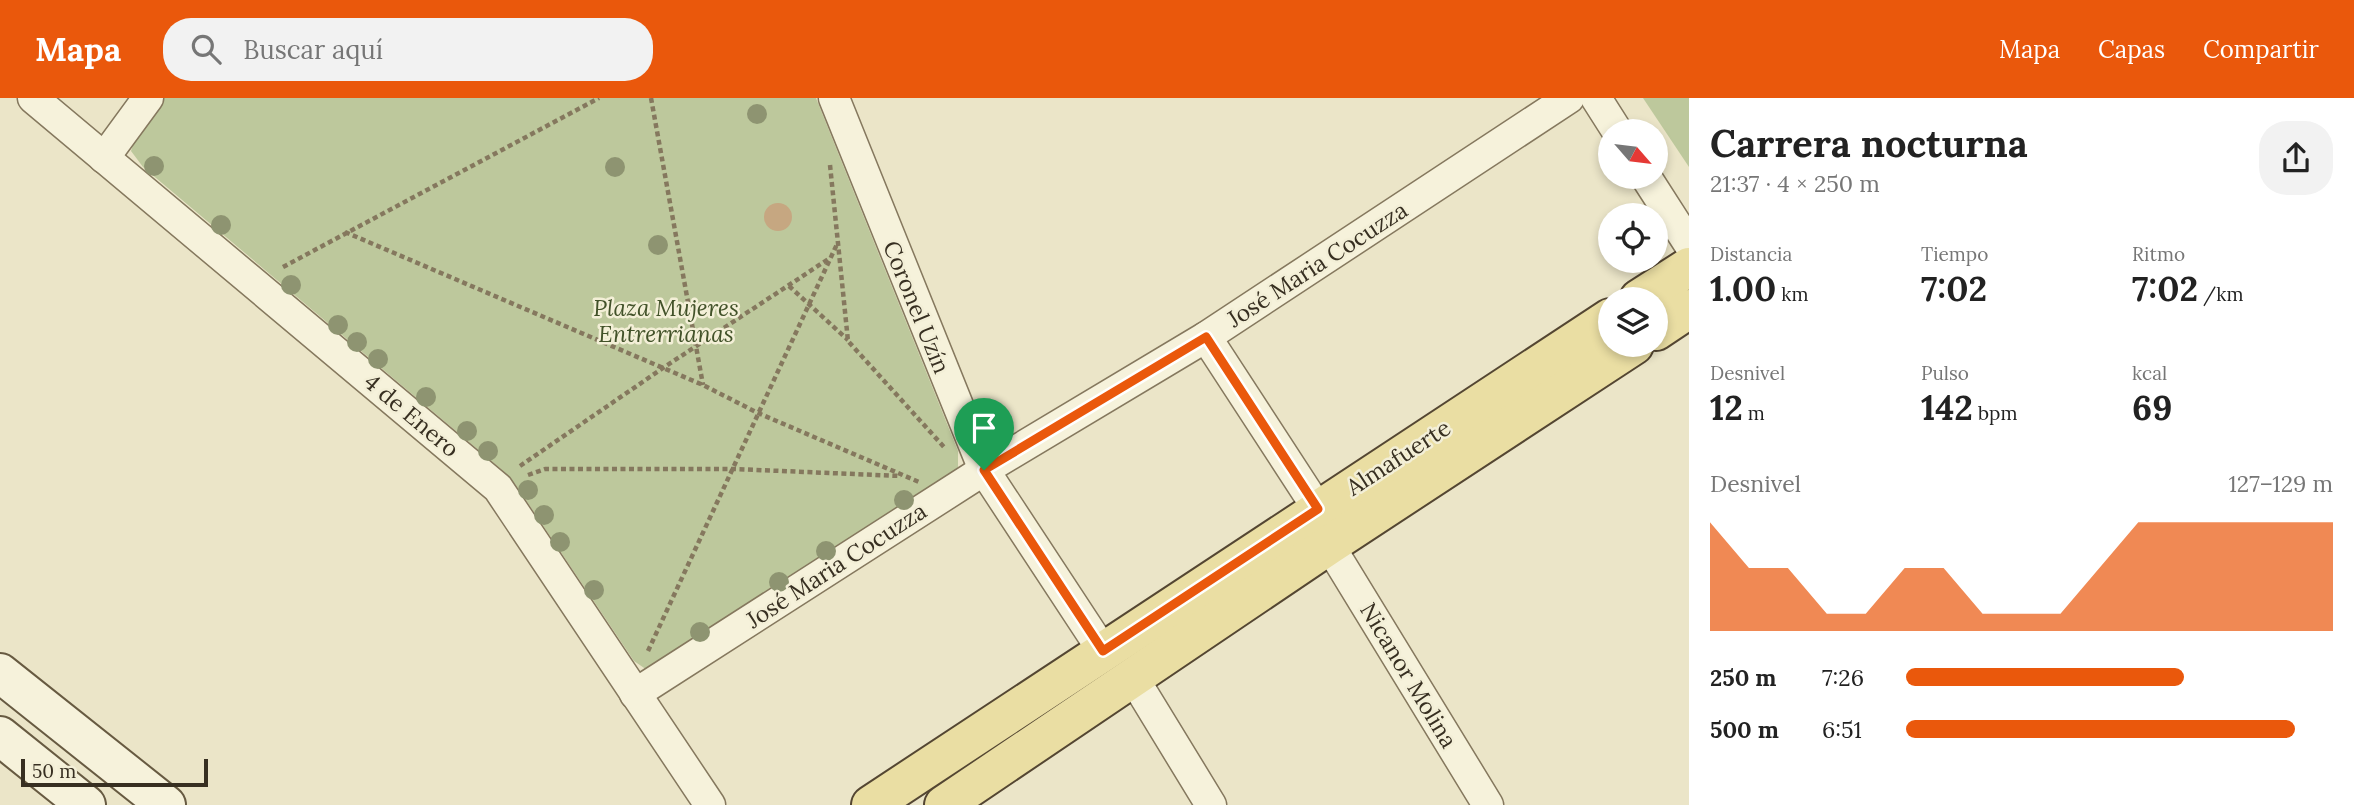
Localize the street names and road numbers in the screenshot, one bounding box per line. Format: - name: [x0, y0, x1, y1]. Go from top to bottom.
- street label: José Maria Cocuzza: [1221, 195, 1413, 334]
- street label: Coronel Uzín: [877, 236, 957, 378]
- street label: 4 de Enero: [359, 367, 465, 463]
- street label: Almafuerte: [1340, 413, 1456, 502]
- street label: José Maria Cocuzza: [740, 496, 932, 635]
- street label: Nicanor Molina: [1354, 597, 1464, 753]

